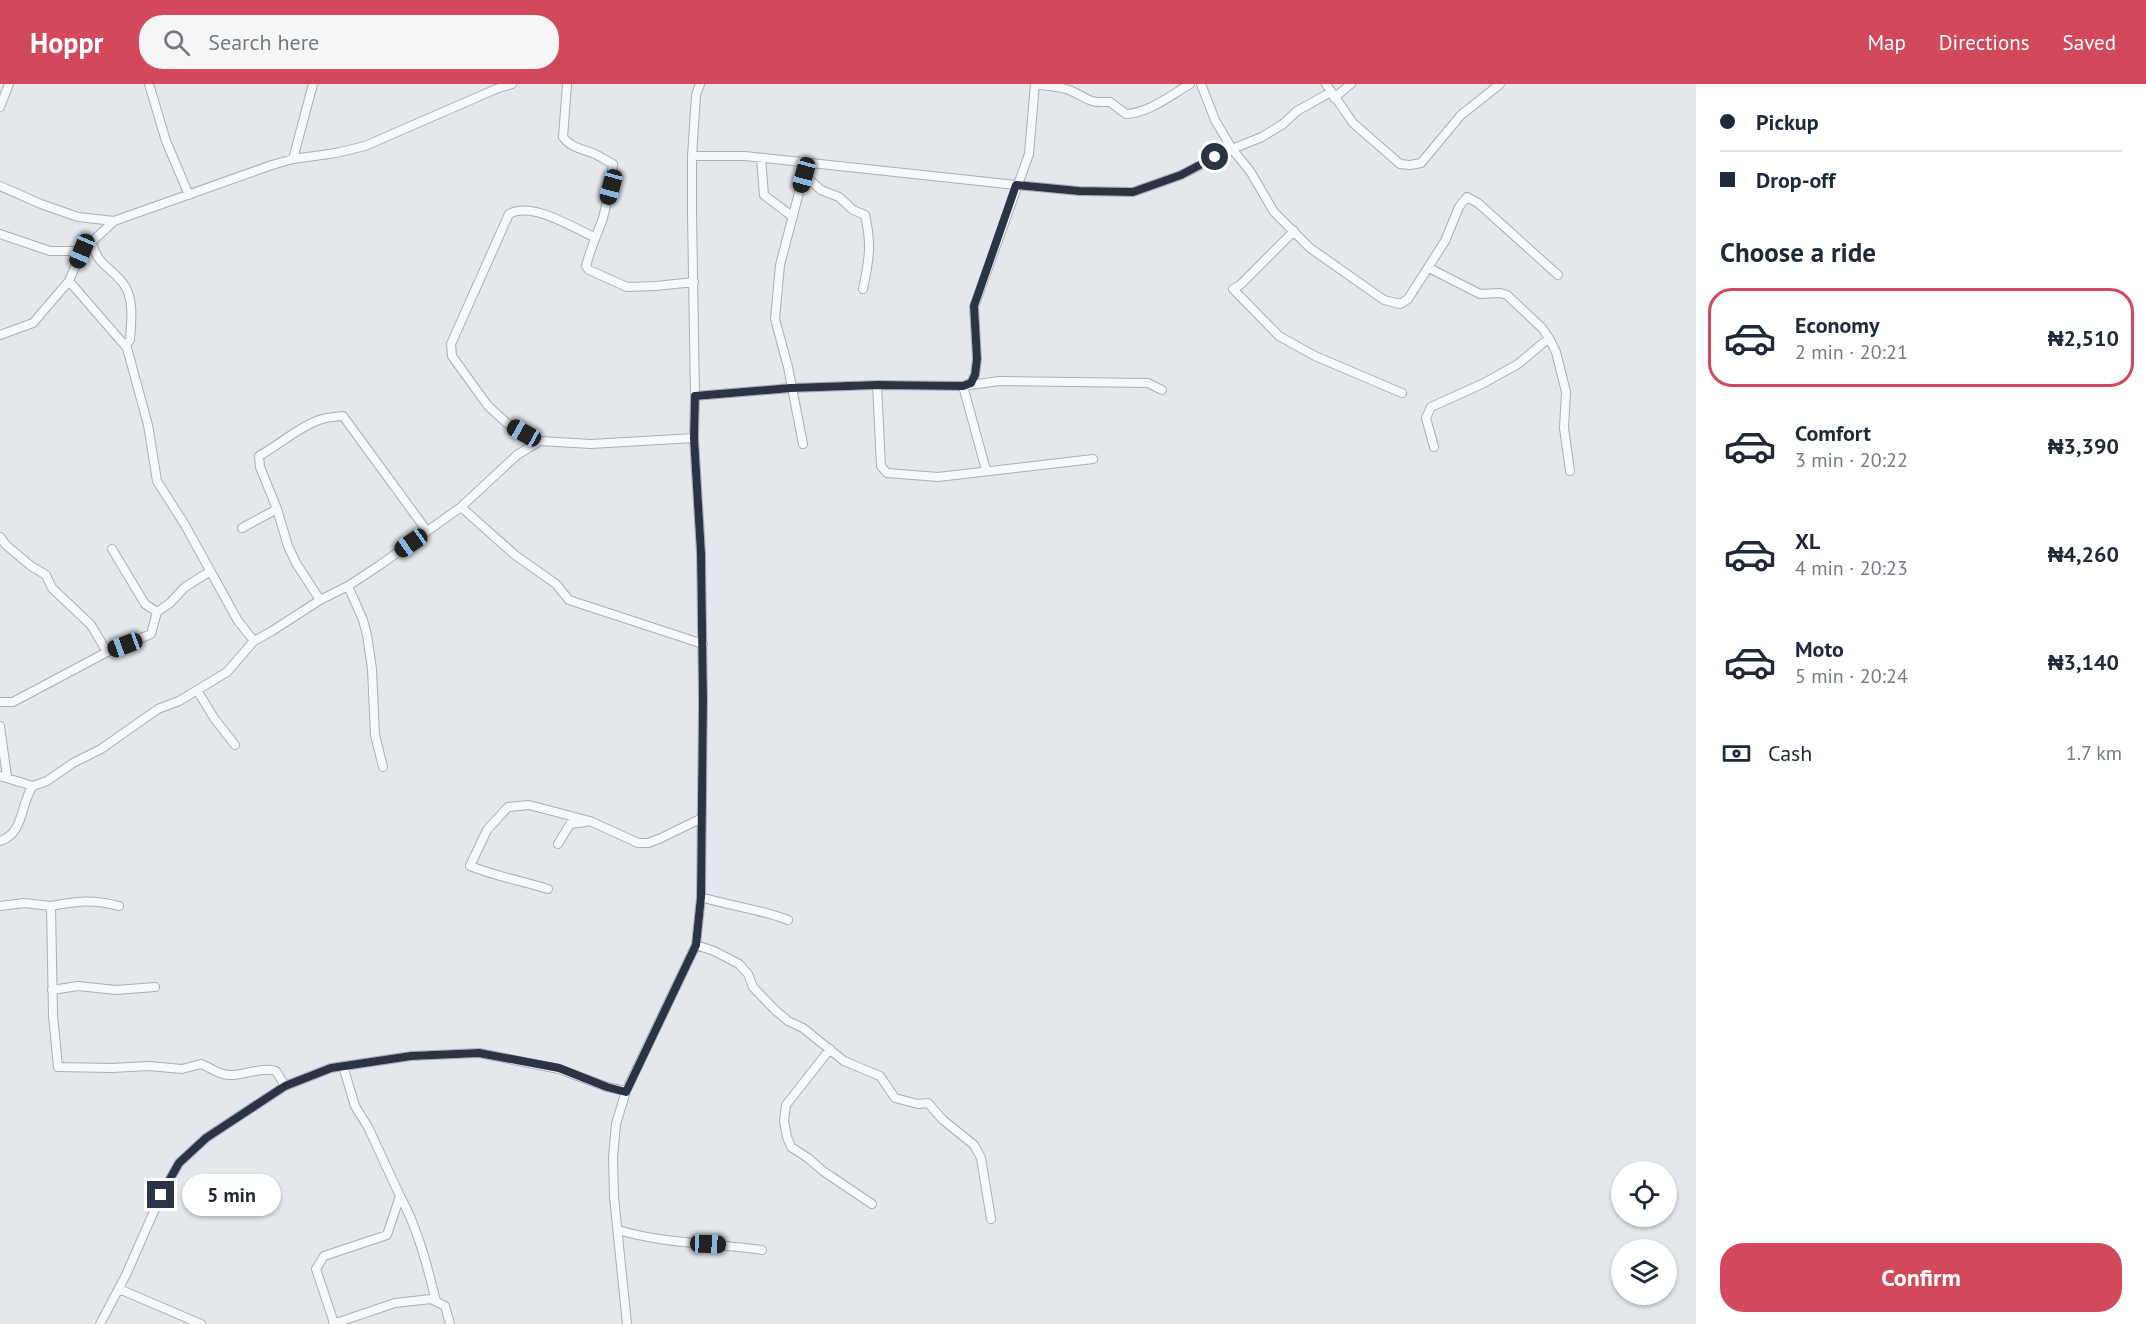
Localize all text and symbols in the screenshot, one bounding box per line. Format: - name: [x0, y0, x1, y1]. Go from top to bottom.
- search box: [139, 15, 559, 69]
- text: Hoppr: [30, 24, 103, 61]
- icon: search: [160, 26, 193, 59]
- text: Search here: [208, 28, 319, 56]
- text: Map: [1867, 29, 1906, 56]
- text: Directions: [1939, 29, 2030, 56]
- text: Saved: [2063, 29, 2116, 56]
- text: Pickup: [1756, 108, 1819, 136]
- route start: [1201, 143, 1228, 170]
- car: [791, 155, 817, 195]
- text: Drop-off: [1756, 166, 1835, 194]
- car: [598, 167, 624, 207]
- car: [67, 231, 97, 271]
- text: Choose a ride: [1720, 235, 1876, 269]
- icon: car: [1723, 311, 1777, 365]
- text: Economy: [1795, 311, 1879, 339]
- text: ₦2,510: [2048, 324, 2119, 352]
- text: 2 min · 20:21: [1795, 339, 1908, 365]
- car: [504, 416, 544, 450]
- icon: car: [1723, 419, 1777, 473]
- text: Comfort: [1795, 419, 1871, 447]
- text: ₦3,390: [2048, 432, 2119, 460]
- text: 3 min · 20:22: [1795, 447, 1908, 473]
- car: [391, 525, 431, 561]
- icon: car: [1723, 527, 1777, 581]
- text: XL: [1795, 527, 1820, 555]
- text: ₦4,260: [2048, 540, 2119, 568]
- text: 4 min · 20:23: [1795, 555, 1908, 581]
- car: [105, 630, 145, 660]
- icon: car: [1723, 635, 1777, 689]
- text: Moto: [1795, 635, 1844, 663]
- text: ₦3,140: [2048, 648, 2119, 676]
- text: 5 min · 20:24: [1795, 663, 1908, 689]
- icon: cash: [1720, 737, 1753, 770]
- text: Cash: [1768, 739, 1812, 767]
- text: 1.7 km: [2066, 740, 2122, 766]
- map controls: [1611, 1161, 1677, 1305]
- button: locate: [1611, 1161, 1677, 1227]
- callout: 5 min: [182, 1174, 281, 1216]
- route end: [147, 1181, 174, 1208]
- text: 5 min: [207, 1182, 256, 1208]
- car: [690, 1234, 726, 1254]
- button: layers: [1611, 1239, 1677, 1305]
- button: Confirm: [1720, 1243, 2122, 1312]

